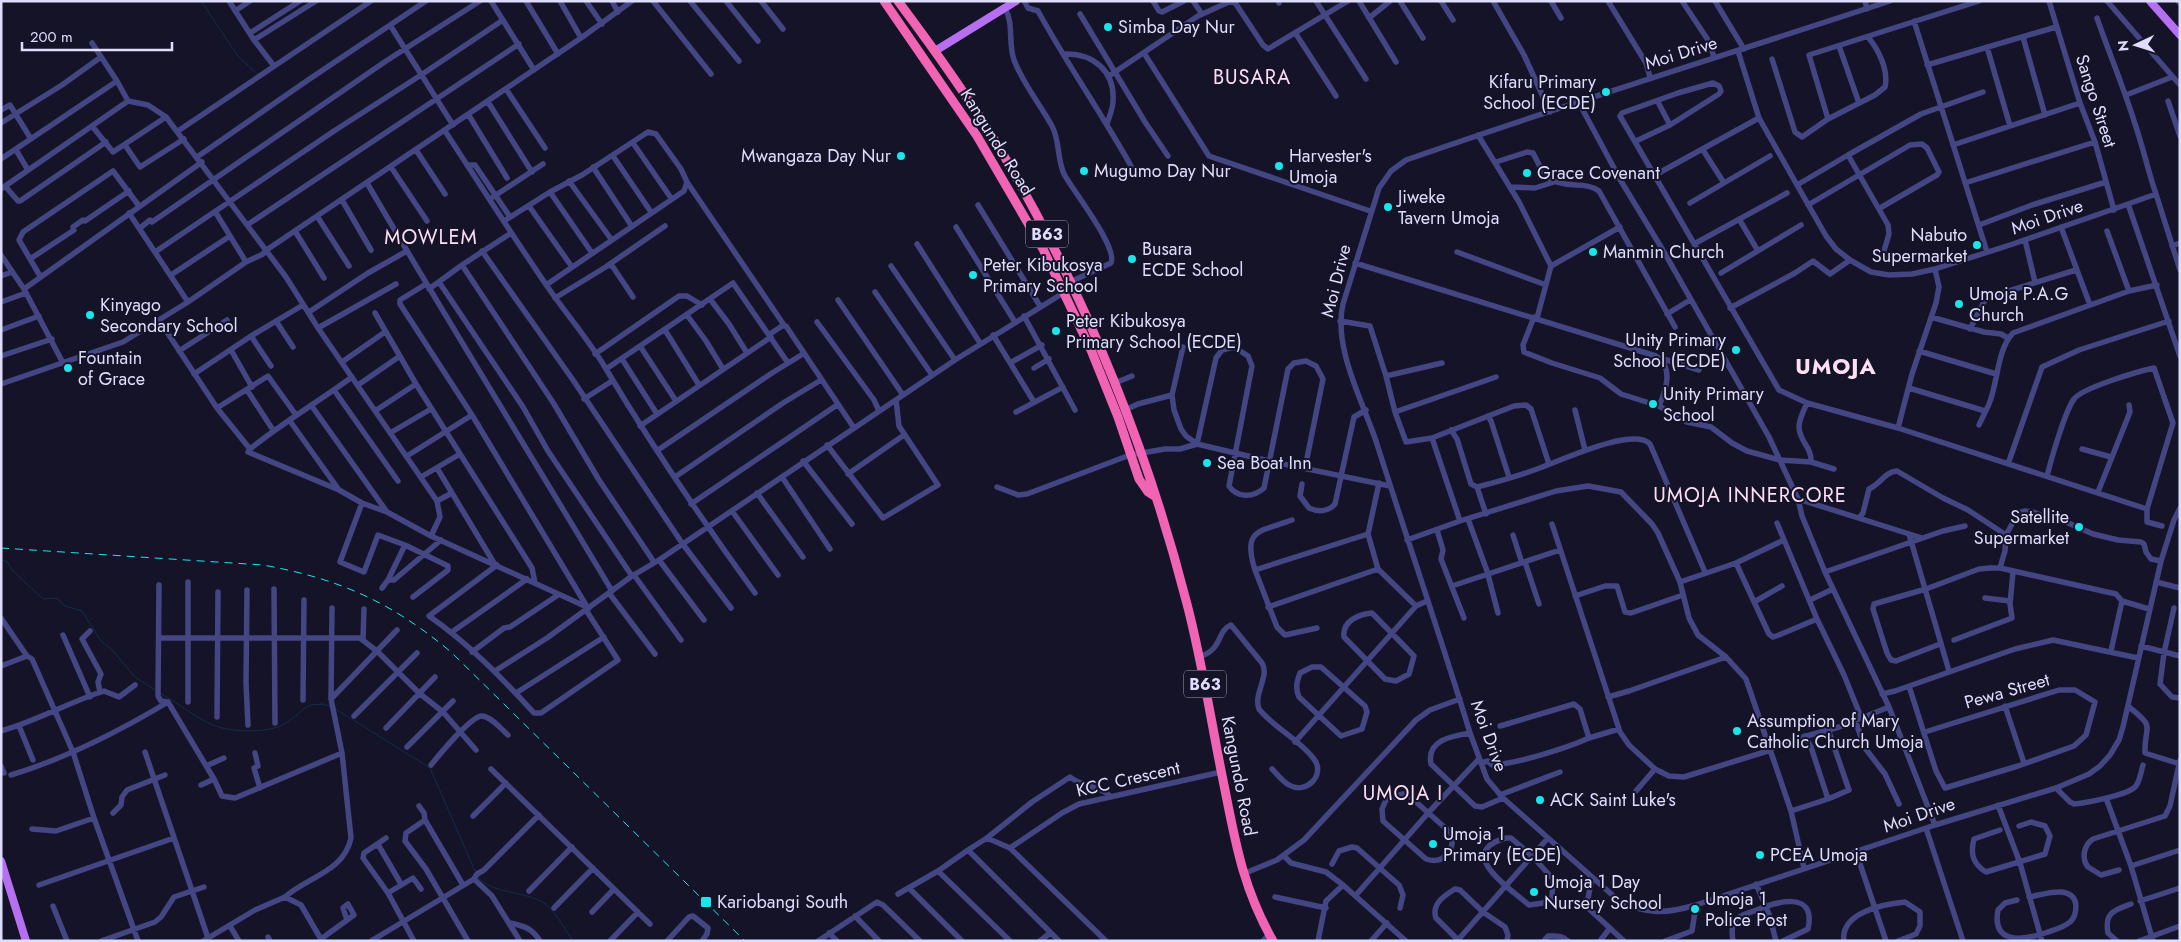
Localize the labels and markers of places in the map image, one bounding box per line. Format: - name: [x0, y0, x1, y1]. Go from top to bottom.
- place label: Simba Day Nur: [1118, 14, 1235, 40]
- marker: Simba Day Nur: [1102, 21, 1114, 33]
- place label: Kifaru Primary School (ECDE): [1483, 69, 1596, 116]
- marker: Kifaru Primary School (ECDE): [1600, 86, 1612, 98]
- place label: Mwangaza Day Nur: [741, 143, 892, 169]
- place label: Harvester's Umoja: [1289, 143, 1372, 190]
- marker: Mwangaza Day Nur: [895, 150, 907, 162]
- place label: Mugumo Day Nur: [1094, 158, 1232, 184]
- marker: Harvester's Umoja: [1273, 160, 1285, 172]
- place label: Grace Covenant: [1537, 160, 1660, 186]
- marker: Mugumo Day Nur: [1078, 165, 1090, 177]
- marker: Grace Covenant: [1521, 167, 1533, 179]
- place label: Jiweke Tavern Umoja: [1396, 184, 1499, 231]
- marker: Jiweke Tavern Umoja: [1382, 201, 1394, 213]
- place label: Nabuto Supermarket: [1872, 222, 1968, 269]
- place label: Busara ECDE School: [1142, 236, 1243, 283]
- place label: Manmin Church: [1603, 239, 1724, 265]
- marker: Nabuto Supermarket: [1971, 239, 1983, 251]
- marker: Manmin Church: [1587, 246, 1599, 258]
- place label: Peter Kibukosya Primary School: [983, 252, 1103, 299]
- marker: Busara ECDE School: [1126, 253, 1138, 265]
- marker: Peter Kibukosya Primary School: [967, 269, 979, 281]
- place label: Umoja P.A.G Church: [1969, 281, 2069, 328]
- place label: Kinyago Secondary School: [100, 292, 238, 339]
- marker: Umoja P.A.G Church: [1953, 298, 1965, 310]
- place label: Peter Kibukosya Primary School (ECDE): [1066, 308, 1242, 355]
- marker: Kinyago Secondary School: [84, 309, 96, 321]
- marker: Peter Kibukosya Primary School (ECDE): [1050, 325, 1062, 337]
- place label: Unity Primary School (ECDE): [1613, 327, 1726, 374]
- marker: Unity Primary School (ECDE): [1730, 344, 1742, 356]
- place label: Fountain of Grace: [78, 345, 145, 392]
- marker: Fountain of Grace: [62, 362, 74, 374]
- place label: Unity Primary School: [1663, 381, 1764, 428]
- marker: Unity Primary School: [1647, 398, 1659, 410]
- place label: Sea Boat Inn: [1217, 450, 1312, 476]
- marker: Sea Boat Inn: [1201, 457, 1213, 469]
- place label: Satellite Supermarket: [1974, 504, 2070, 551]
- marker: Satellite Supermarket: [2073, 521, 2085, 533]
- place label: Assumption of Mary Catholic Church Umoja: [1747, 708, 1923, 755]
- marker: Assumption of Mary Catholic Church Umoja: [1731, 725, 1743, 737]
- place label: ACK Saint Luke's: [1550, 787, 1676, 813]
- marker: ACK Saint Luke's: [1534, 794, 1546, 806]
- place label: Umoja 1 Primary (ECDE): [1443, 821, 1562, 868]
- marker: Umoja 1 Primary (ECDE): [1427, 838, 1439, 850]
- place label: PCEA Umoja: [1770, 842, 1868, 868]
- marker: PCEA Umoja: [1754, 849, 1766, 861]
- place label: Umoja 1 Day Nursery School: [1544, 869, 1662, 916]
- marker: Umoja 1 Day Nursery School: [1528, 886, 1540, 898]
- place label: Umoja 1 Police Post: [1705, 886, 1788, 933]
- place label: Kariobangi South: [717, 889, 848, 915]
- marker: Kariobangi South: [699, 895, 713, 909]
- marker: Umoja 1 Police Post: [1689, 903, 1701, 915]

